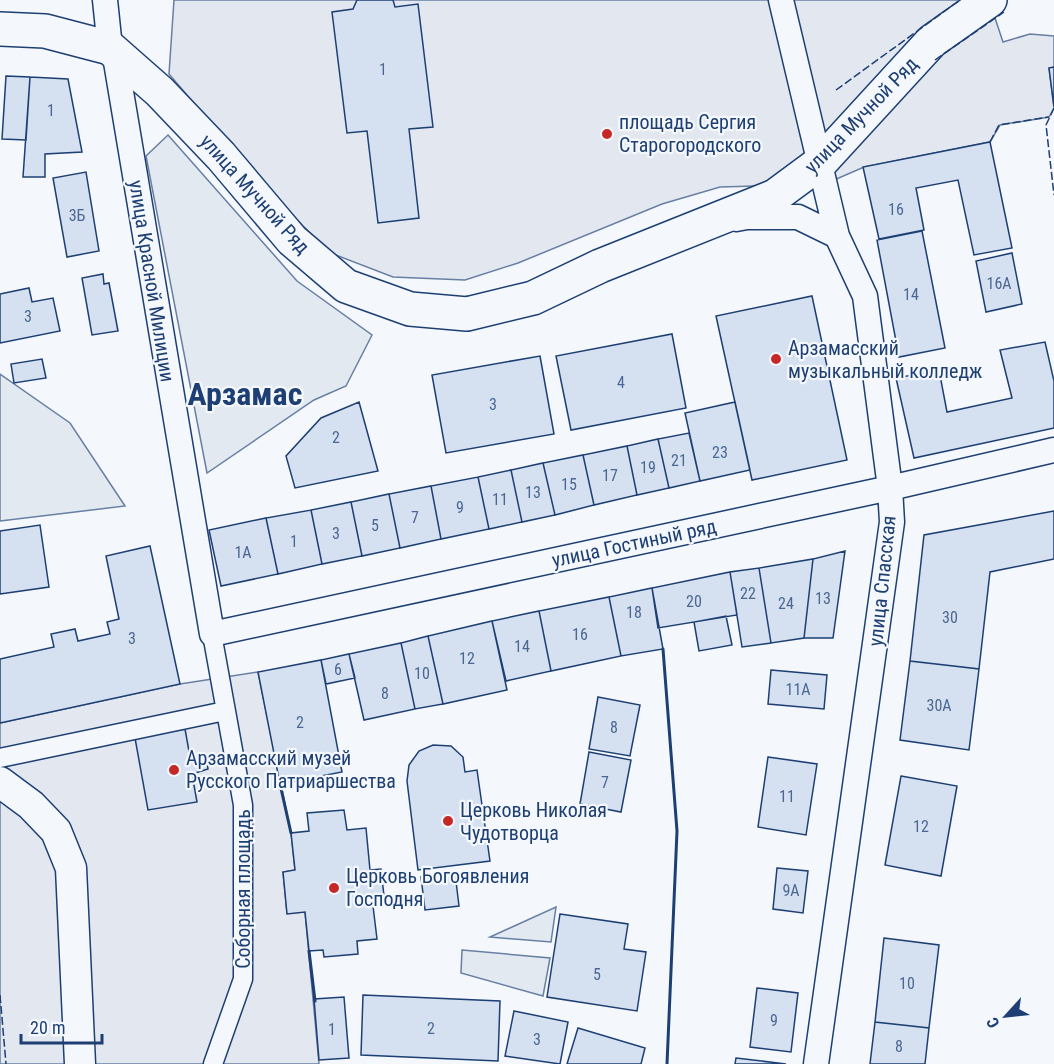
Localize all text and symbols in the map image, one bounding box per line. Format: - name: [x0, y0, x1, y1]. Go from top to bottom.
- street label: улица Мучной Ряд: [799, 52, 923, 178]
- house number: 1: [379, 60, 387, 79]
- house number: 1: [47, 101, 55, 120]
- place label: площадь Сергия Старогородского: [619, 110, 761, 157]
- marker: площадь Сергия Старогородского: [600, 127, 614, 141]
- street label: улица Мучной Ряд: [195, 129, 315, 259]
- street label: улица Красной Милиции: [124, 178, 180, 384]
- house number: 16: [888, 200, 904, 219]
- house number: 3Б: [69, 206, 86, 225]
- house number: 16А: [986, 274, 1012, 293]
- house number: 14: [903, 285, 919, 304]
- house number: 3: [24, 307, 32, 326]
- place label: Арзамасский музыкальный колледж: [788, 336, 982, 383]
- marker: Арзамасский музыкальный колледж: [769, 352, 783, 366]
- house number: 4: [617, 373, 625, 392]
- district label: Арзамас: [188, 375, 302, 413]
- house number: 3: [489, 395, 497, 414]
- house number: 2: [332, 428, 340, 447]
- house number: 23: [712, 443, 728, 462]
- house number: 21: [671, 451, 687, 470]
- house number: 19: [640, 458, 656, 477]
- house number: 17: [602, 466, 618, 485]
- house number: 15: [561, 475, 577, 494]
- house number: 13: [525, 483, 541, 502]
- house number: 11: [492, 490, 508, 509]
- house number: 9: [456, 498, 464, 517]
- house number: 7: [411, 508, 419, 527]
- street label: улица Гостиный ряд: [550, 514, 719, 572]
- street label: улица Спасская: [863, 514, 901, 648]
- house number: 5: [371, 516, 379, 535]
- house number: 3: [332, 524, 340, 543]
- house number: 1: [290, 532, 298, 551]
- house number: 1А: [234, 543, 252, 562]
- house number: 22: [740, 584, 756, 603]
- house number: 13: [815, 589, 831, 608]
- house number: 20: [686, 592, 702, 611]
- house number: 24: [778, 594, 794, 613]
- house number: 18: [626, 603, 642, 622]
- house number: 30: [942, 608, 958, 627]
- house number: 16: [572, 625, 588, 644]
- house number: 3: [128, 629, 136, 648]
- house number: 14: [514, 637, 530, 656]
- house number: 12: [459, 649, 475, 668]
- house number: 6: [334, 660, 342, 679]
- house number: 10: [414, 664, 430, 683]
- house number: 11А: [785, 680, 811, 699]
- house number: 8: [381, 684, 389, 703]
- house number: 30А: [926, 696, 952, 715]
- house number: 2: [296, 713, 304, 732]
- house number: 8: [610, 718, 618, 737]
- place label: Арзамасский музей Русского Патриаршества: [186, 746, 396, 793]
- marker: Арзамасский музей Русского Патриаршества: [167, 763, 181, 777]
- house number: 7: [601, 773, 609, 792]
- house number: 11: [779, 787, 795, 806]
- place label: Церковь Николая Чудотворца: [460, 798, 607, 845]
- street label: Соборная площадь: [231, 809, 255, 969]
- marker: Церковь Николая Чудотворца: [441, 814, 455, 828]
- house number: 12: [913, 817, 929, 836]
- place label: Церковь Богоявления Господня: [346, 864, 529, 911]
- marker: Церковь Богоявления Господня: [327, 881, 341, 895]
- house number: 9А: [782, 881, 800, 900]
- house number: 5: [593, 965, 601, 984]
- house number: 10: [899, 974, 915, 993]
- north arrow: [976, 986, 1036, 1046]
- scale bar: [21, 1007, 102, 1045]
- house number: 9: [770, 1011, 778, 1030]
- text: С: [983, 1014, 1004, 1031]
- text: 20 m: [30, 1017, 65, 1038]
- house number: 2: [427, 1019, 435, 1038]
- house number: 1: [328, 1020, 336, 1039]
- house number: 3: [533, 1030, 541, 1049]
- house number: 8: [895, 1037, 903, 1056]

